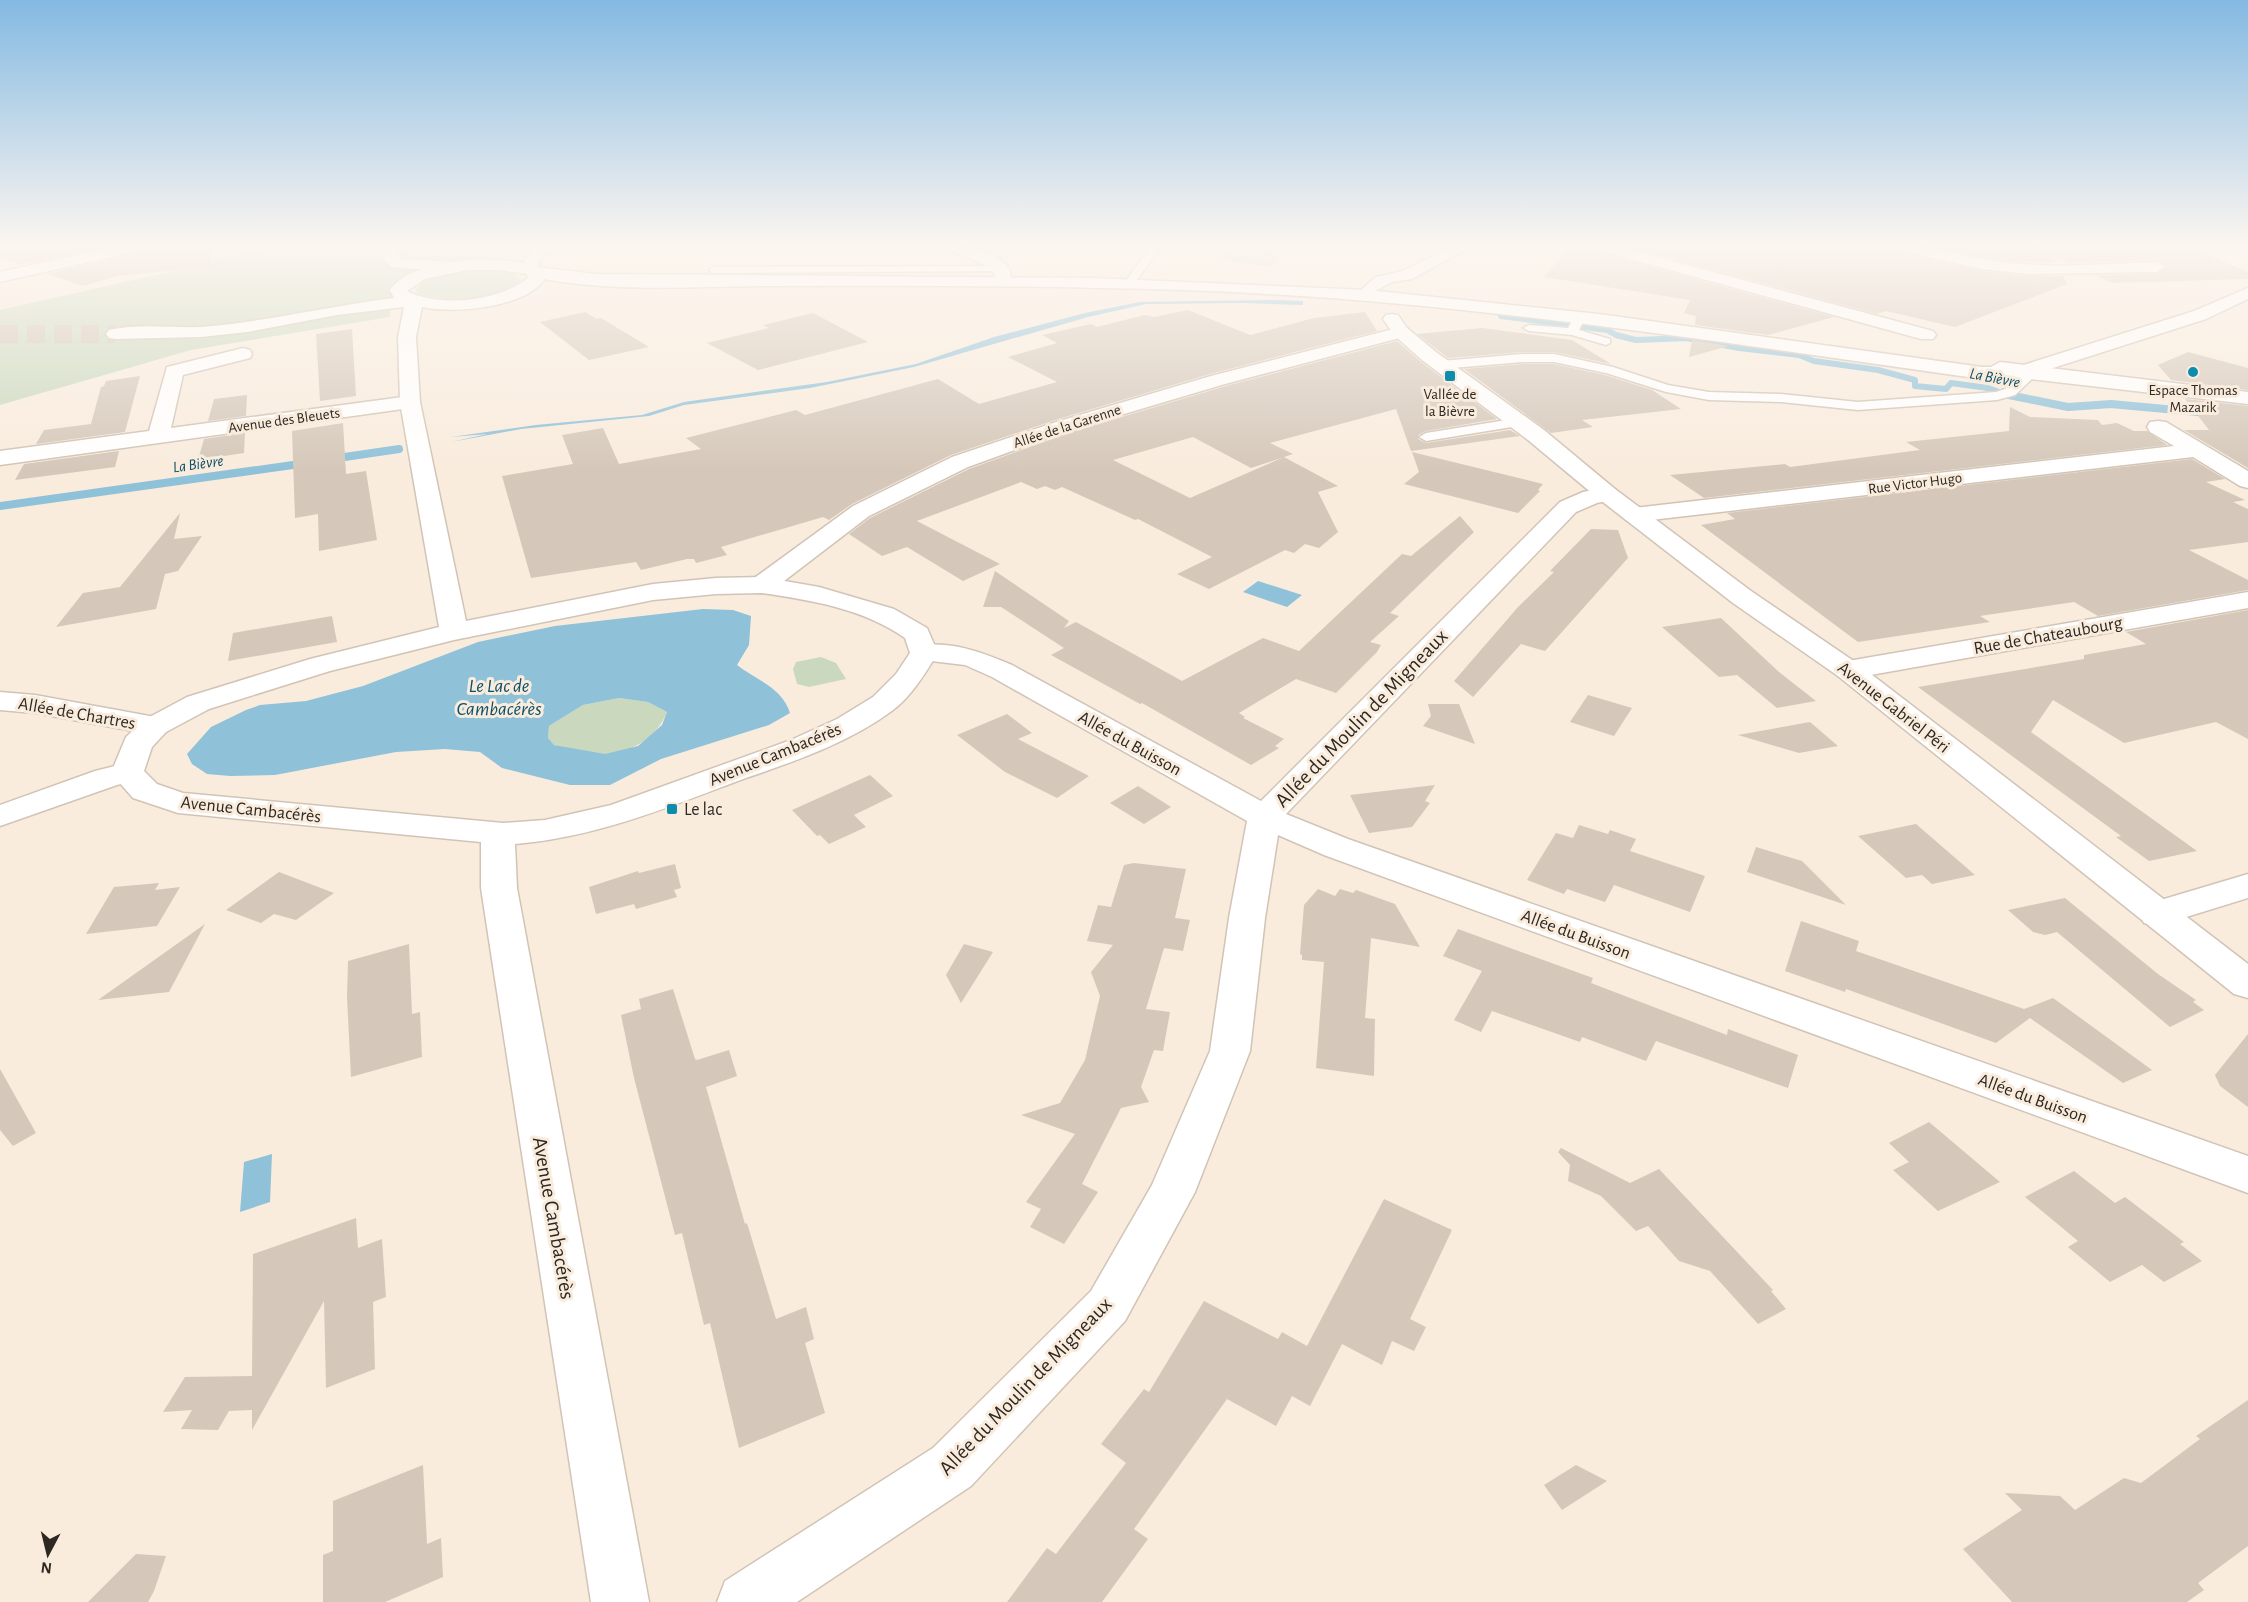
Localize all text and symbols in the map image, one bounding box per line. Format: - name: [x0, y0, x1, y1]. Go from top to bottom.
- water label: La Bièvre: [1968, 365, 2021, 391]
- marker: Espace Thomas Mazarik: [2186, 365, 2200, 379]
- marker: Vallée de la Bièvre: [1443, 369, 1457, 383]
- place label: Espace Thomas Mazarik: [2148, 383, 2238, 415]
- place label: Vallée de la Bièvre: [1424, 387, 1477, 419]
- street label: Allée de la Garenne: [1011, 402, 1123, 451]
- street label: Avenue des Bleuets: [227, 405, 341, 436]
- water label: La Bièvre: [172, 453, 225, 475]
- street label: Rue Victor Hugo: [1867, 470, 1963, 497]
- street label: Rue de Chateaubourg: [1972, 614, 2124, 658]
- street label: Allée du Moulin de Migneaux: [1271, 625, 1452, 811]
- street label: Avenue Gabriel Péri: [1834, 659, 1953, 757]
- water label: Le Lac de Cambacérès: [457, 676, 542, 719]
- street label: Allée de Chartres: [17, 695, 137, 733]
- street label: Allée du Buisson: [1075, 708, 1184, 780]
- street label: Avenue Cambacérès: [707, 720, 844, 790]
- street label: Avenue Cambacérès: [180, 794, 322, 826]
- place label: Le lac: [684, 801, 722, 819]
- marker: Le lac: [665, 802, 679, 816]
- street label: Allée du Buisson: [1519, 907, 1633, 963]
- street label: Allée du Buisson: [1976, 1071, 2090, 1127]
- street label: Avenue Cambacérès: [529, 1135, 578, 1301]
- street label: Allée du Moulin de Migneaux: [935, 1293, 1116, 1479]
- north arrow: [18, 1524, 78, 1584]
- text: N: [40, 1559, 53, 1577]

